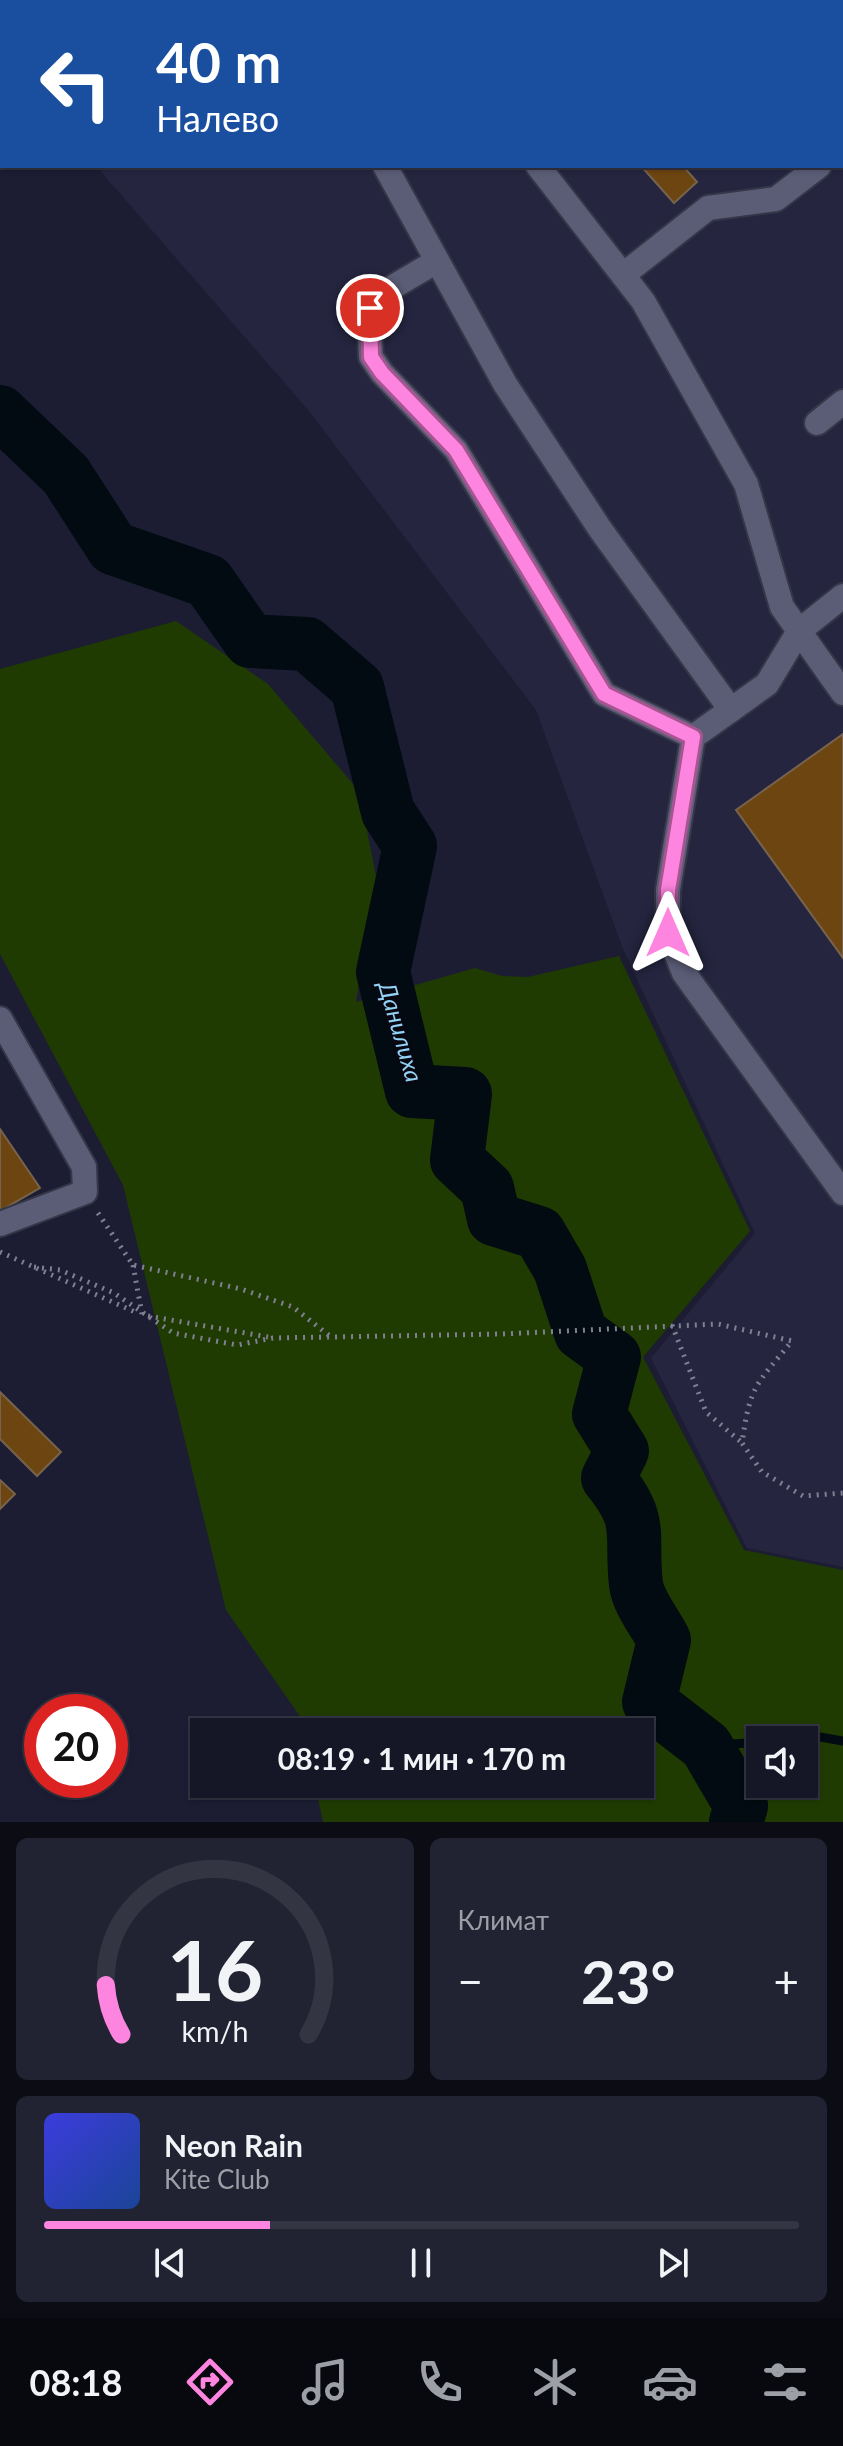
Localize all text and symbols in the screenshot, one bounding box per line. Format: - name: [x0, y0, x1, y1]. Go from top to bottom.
- text: 40 m: [156, 28, 281, 95]
- icon: left: [24, 32, 128, 136]
- text: Налево: [156, 96, 279, 140]
- pin: [336, 274, 404, 342]
- icon: arrive: [348, 286, 392, 330]
- position arrow: [626, 891, 710, 975]
- water label: Данилиха: [373, 976, 430, 1085]
- speed limit sign: 20: [24, 1694, 128, 1798]
- map controls: [746, 1726, 818, 1798]
- button: sound: [746, 1726, 818, 1798]
- text: 08:19 · 1 мин · 170 m: [278, 1740, 566, 1776]
- text: Климат: [458, 1904, 549, 1936]
- text: 16: [167, 1919, 263, 2019]
- text: 23°: [581, 1945, 676, 2017]
- text: −: [458, 1955, 483, 2007]
- text: +: [773, 1955, 799, 2007]
- text: km/h: [181, 2014, 248, 2048]
- text: Neon Rain: [164, 2127, 303, 2163]
- text: Kite Club: [164, 2163, 270, 2195]
- icon: previous: [148, 2241, 192, 2285]
- icon: pause: [399, 2241, 443, 2285]
- icon: next: [651, 2241, 695, 2285]
- icon: directions: [182, 2354, 238, 2410]
- icon: music: [297, 2354, 353, 2410]
- icon: phone: [412, 2354, 468, 2410]
- icon: climate: [527, 2354, 583, 2410]
- icon: car: [642, 2354, 698, 2410]
- icon: filters: [757, 2354, 813, 2410]
- text: 08:18: [30, 2360, 122, 2404]

